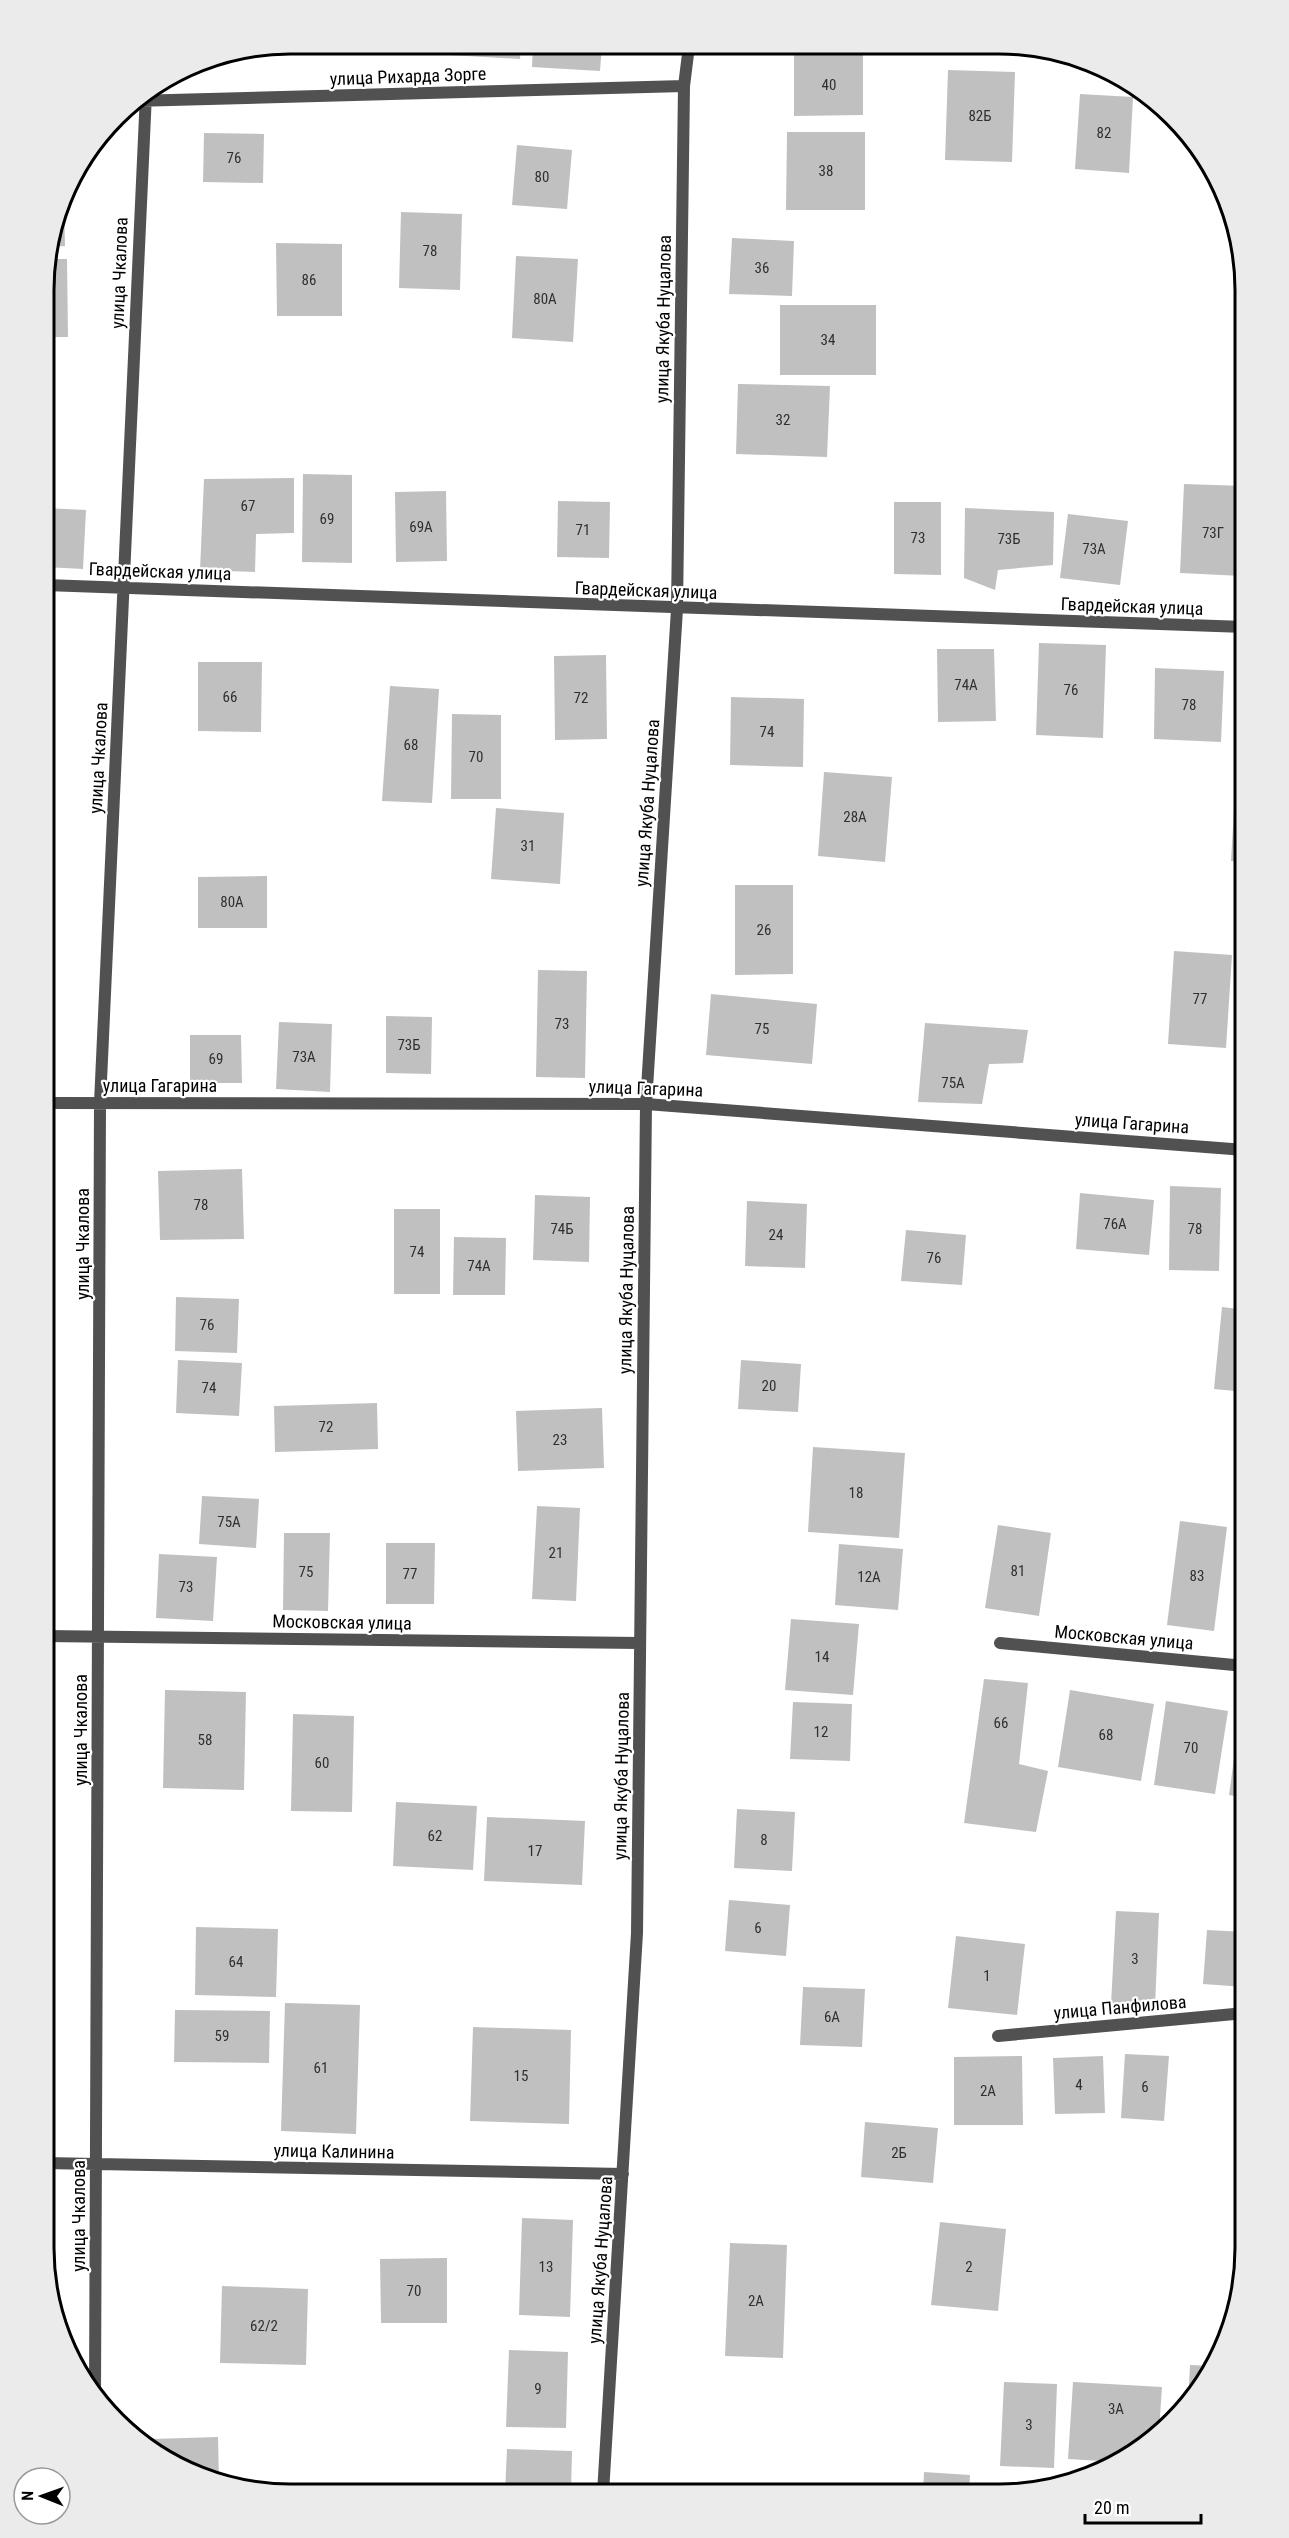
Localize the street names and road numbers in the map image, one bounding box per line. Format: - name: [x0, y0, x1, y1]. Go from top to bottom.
- street label: улица Рихарда Зорге: [329, 63, 487, 89]
- street label: улица Чкалова: [107, 217, 131, 329]
- street label: улица Якуба Нуцалова: [651, 235, 675, 403]
- street label: Гвардейская улица: [88, 558, 232, 584]
- street label: Гвардейская улица: [574, 577, 718, 603]
- street label: Гвардейская улица: [1060, 593, 1204, 619]
- street label: улица Чкалова: [85, 702, 111, 814]
- street label: улица Якуба Нуцалова: [631, 718, 663, 888]
- street label: улица Гагарина: [103, 1075, 217, 1096]
- street label: улица Гагарина: [588, 1076, 704, 1100]
- street label: улица Гагарина: [1074, 1109, 1190, 1137]
- street label: улица Чкалова: [72, 1188, 93, 1300]
- street label: улица Якуба Нуцалова: [614, 1206, 638, 1374]
- street label: Московская улица: [272, 1610, 412, 1634]
- street label: Московская улица: [1054, 1620, 1194, 1654]
- street label: улица Чкалова: [70, 1674, 91, 1786]
- street label: улица Якуба Нуцалова: [609, 1692, 633, 1860]
- street label: улица Панфилова: [1053, 1991, 1187, 2023]
- street label: улица Калинина: [273, 2139, 395, 2163]
- street label: улица Чкалова: [68, 2160, 89, 2272]
- street label: улица Якуба Нуцалова: [584, 2175, 616, 2345]

